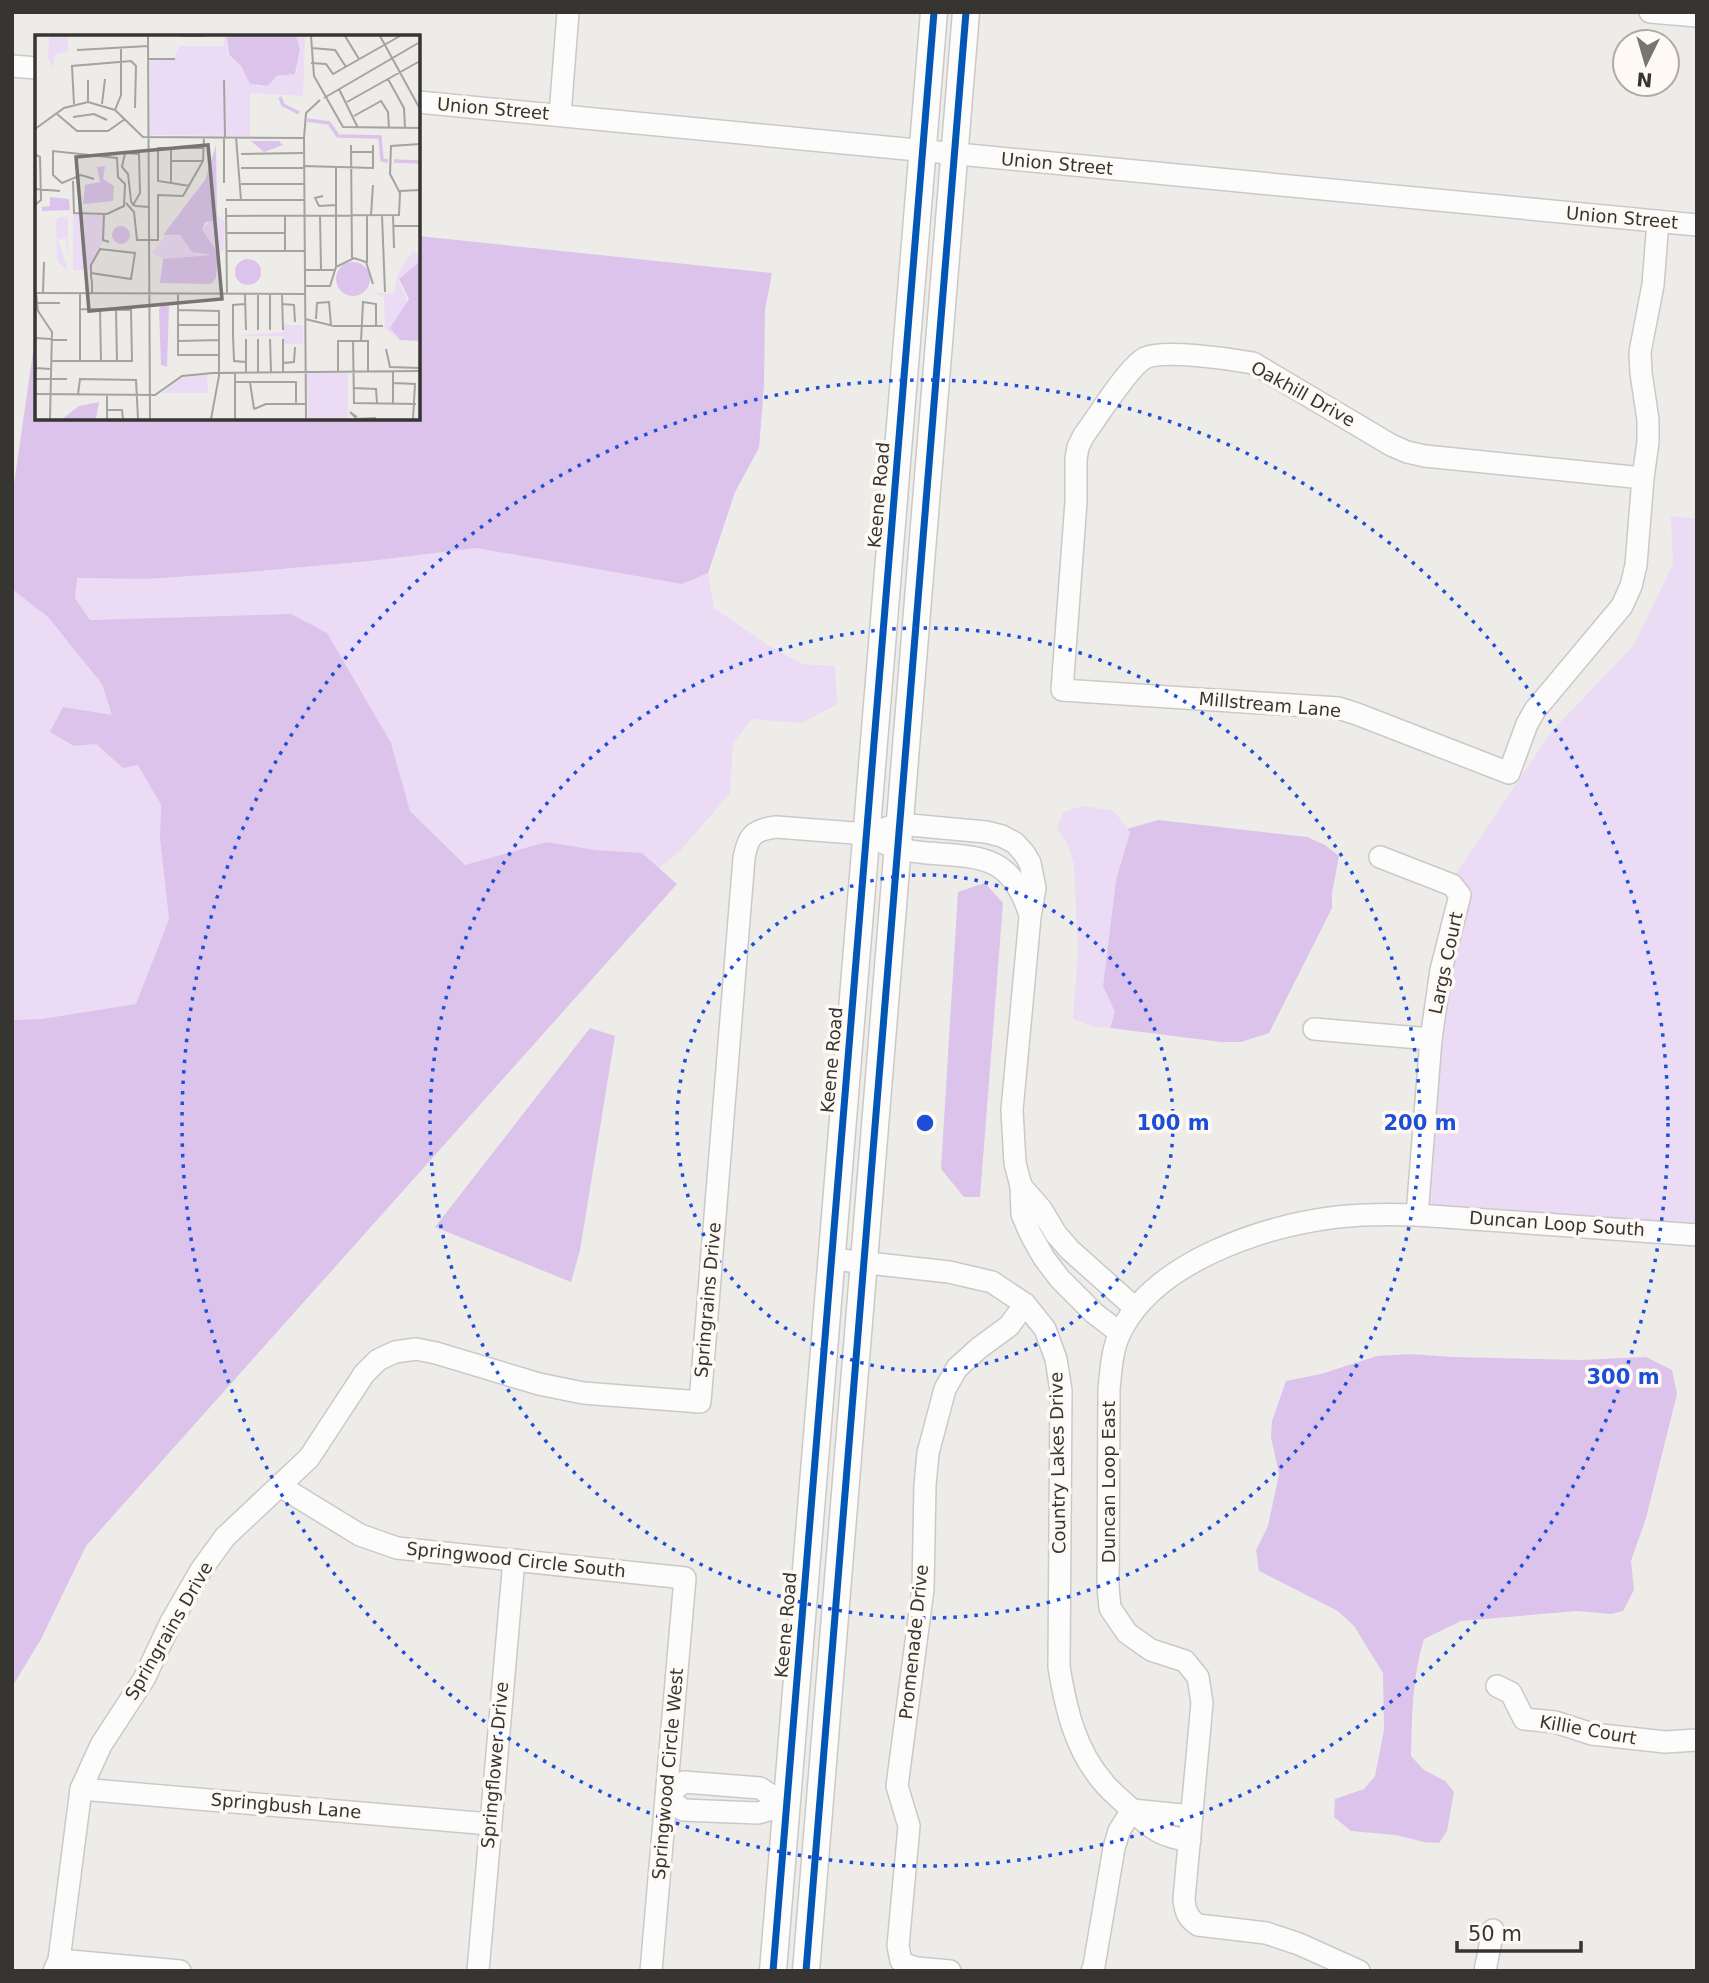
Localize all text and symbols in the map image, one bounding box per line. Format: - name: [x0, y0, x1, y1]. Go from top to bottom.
- north arrow: [1611, 28, 1681, 98]
- inset map: [35, 35, 420, 420]
- text: N: [1636, 68, 1653, 92]
- street label: Union Street: [436, 93, 550, 124]
- street label: Union Street: [1000, 148, 1114, 179]
- street label: Union Street: [1565, 202, 1679, 233]
- street label: Oakhill Drive: [1248, 356, 1359, 431]
- street label: Keene Road: [863, 441, 894, 549]
- street label: Millstream Lane: [1198, 688, 1342, 721]
- street label: Largs Court: [1424, 910, 1467, 1016]
- street label: Keene Road: [816, 1006, 847, 1114]
- centre of rings: [913, 1111, 937, 1135]
- text: 100 m: [1136, 1111, 1210, 1135]
- text: 200 m: [1383, 1111, 1457, 1135]
- street label: Duncan Loop South: [1469, 1207, 1646, 1240]
- street label: Springrains Drive: [690, 1221, 725, 1379]
- text: 300 m: [1586, 1365, 1660, 1389]
- street label: Country Lakes Drive: [1045, 1372, 1070, 1554]
- street label: Duncan Loop East: [1098, 1401, 1119, 1563]
- street label: Springwood Circle South: [405, 1538, 627, 1581]
- street label: Springrains Drive: [120, 1558, 217, 1704]
- street label: Promenade Drive: [895, 1563, 932, 1721]
- street label: Keene Road: [770, 1571, 801, 1679]
- street label: Springwood Circle West: [648, 1667, 687, 1881]
- street label: Springflower Drive: [477, 1681, 512, 1849]
- street label: Killie Court: [1538, 1711, 1638, 1748]
- street label: Springbush Lane: [210, 1788, 362, 1823]
- scale bar: [1457, 1910, 1581, 1954]
- text: 50 m: [1468, 1922, 1522, 1946]

